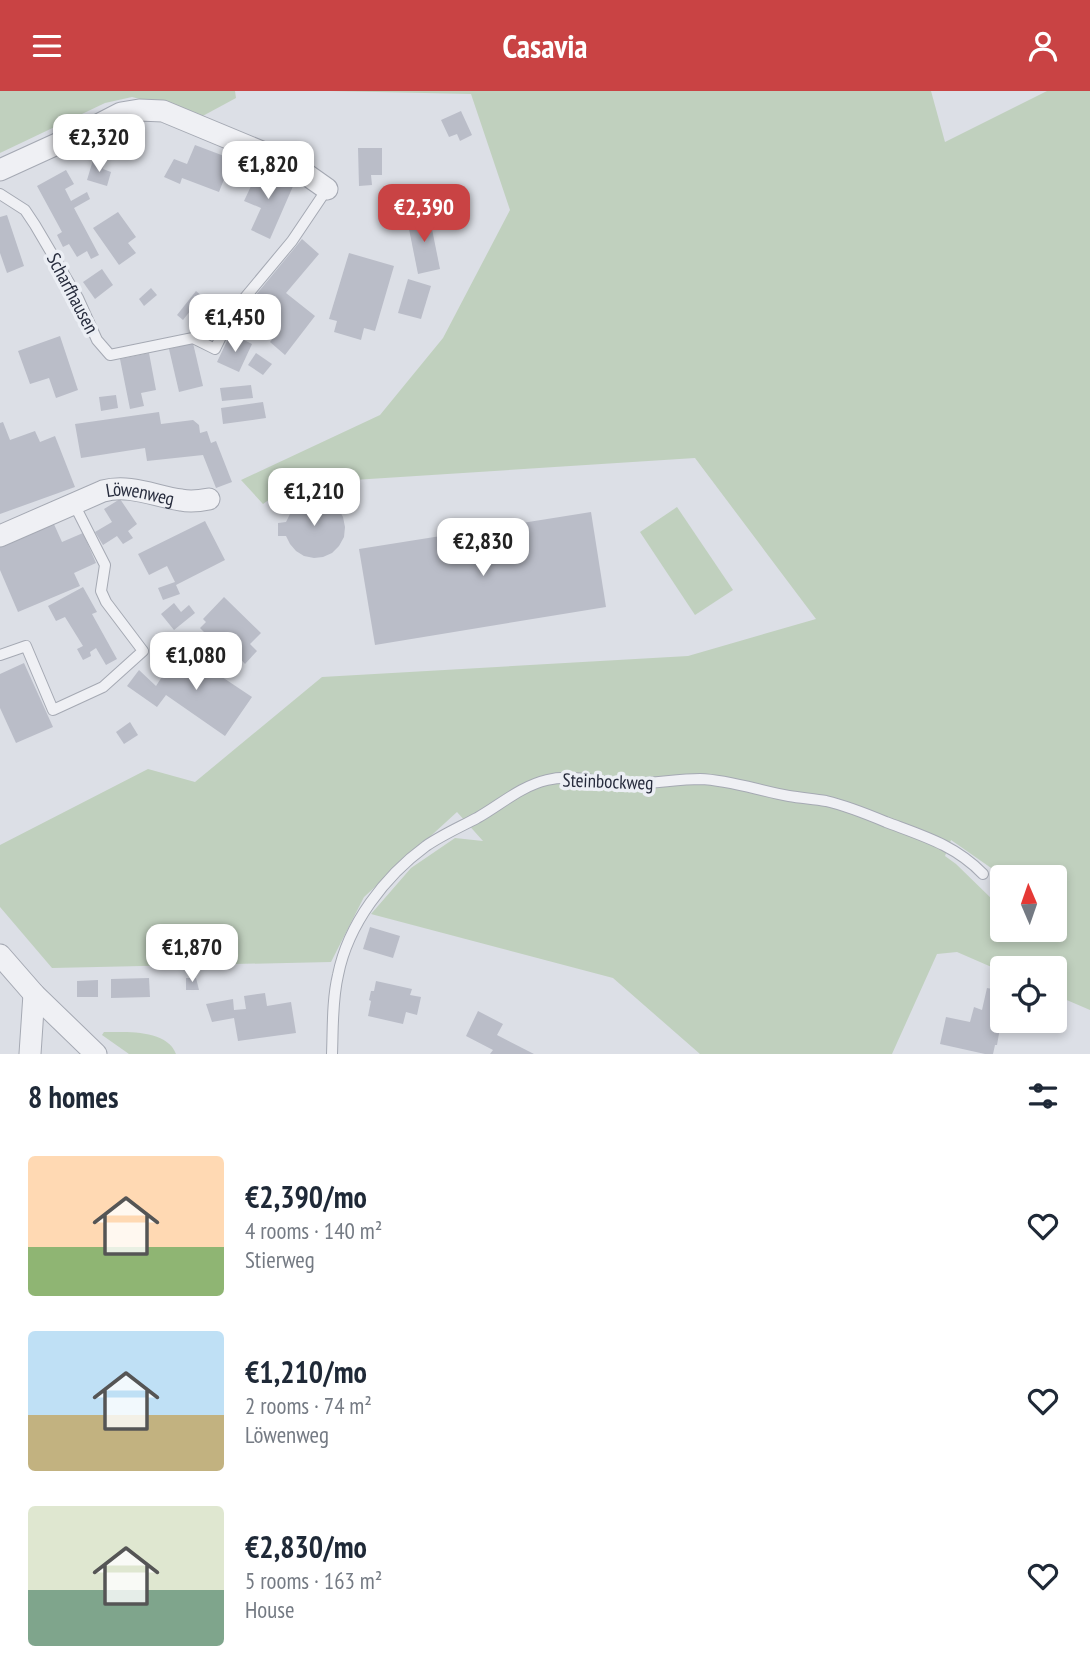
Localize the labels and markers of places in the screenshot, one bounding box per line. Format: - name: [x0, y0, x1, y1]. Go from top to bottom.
- pin: €2,320: [42, 115, 156, 174]
- pin: €1,820: [211, 141, 325, 201]
- pin: €2,390: [367, 185, 481, 244]
- pin: €1,450: [178, 295, 292, 354]
- pin: €1,210: [257, 469, 371, 528]
- pin: €2,830: [426, 519, 540, 578]
- pin: €1,080: [139, 633, 253, 692]
- pin: €1,870: [135, 925, 249, 984]

